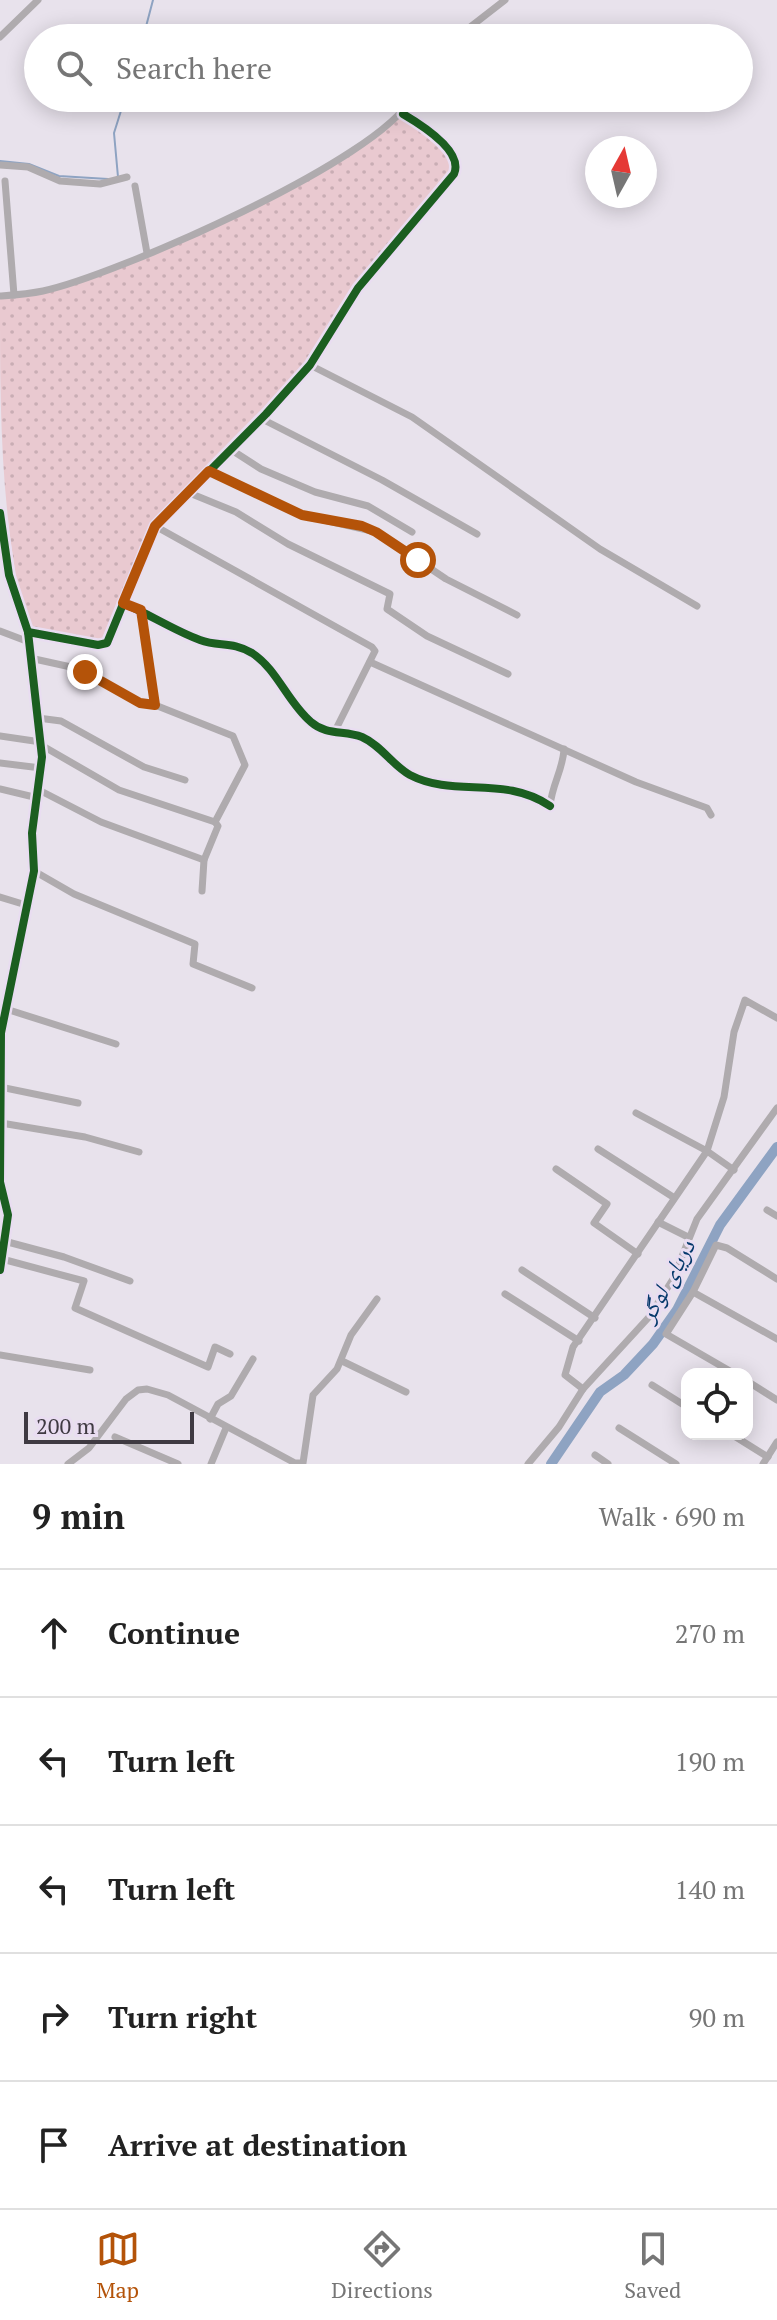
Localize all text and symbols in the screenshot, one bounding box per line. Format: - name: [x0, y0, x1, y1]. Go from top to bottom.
- search box: [24, 24, 753, 112]
- icon: search: [52, 46, 96, 90]
- text: Search here: [116, 48, 272, 88]
- north arrow: [585, 136, 657, 208]
- route start: [400, 542, 436, 578]
- route end: [67, 654, 103, 690]
- water label: دریای لوگر: [629, 1233, 702, 1329]
- map controls: [681, 1368, 753, 1440]
- button: locate: [681, 1368, 753, 1440]
- scale bar: [24, 1408, 194, 1444]
- text: 200 m: [36, 1411, 96, 1440]
- text: 9 min: [32, 1494, 125, 1539]
- text: Walk · 690 m: [599, 1499, 745, 1533]
- icon: ahead: [32, 1611, 76, 1655]
- text: Continue: [108, 1613, 240, 1653]
- text: 270 m: [675, 1616, 745, 1650]
- icon: left: [32, 1739, 76, 1783]
- text: Turn left: [108, 1741, 235, 1781]
- text: 190 m: [675, 1744, 745, 1778]
- icon: left: [32, 1867, 76, 1911]
- text: Turn left: [108, 1869, 235, 1909]
- text: 140 m: [675, 1872, 745, 1906]
- icon: right: [32, 1995, 76, 2039]
- text: Turn right: [108, 1997, 257, 2037]
- text: 90 m: [689, 2000, 745, 2034]
- icon: arrive: [32, 2123, 76, 2167]
- text: Arrive at destination: [108, 2125, 407, 2165]
- tab: Map: [96, 2227, 140, 2304]
- tab: Directions: [331, 2227, 433, 2304]
- tab: Saved: [624, 2227, 681, 2304]

